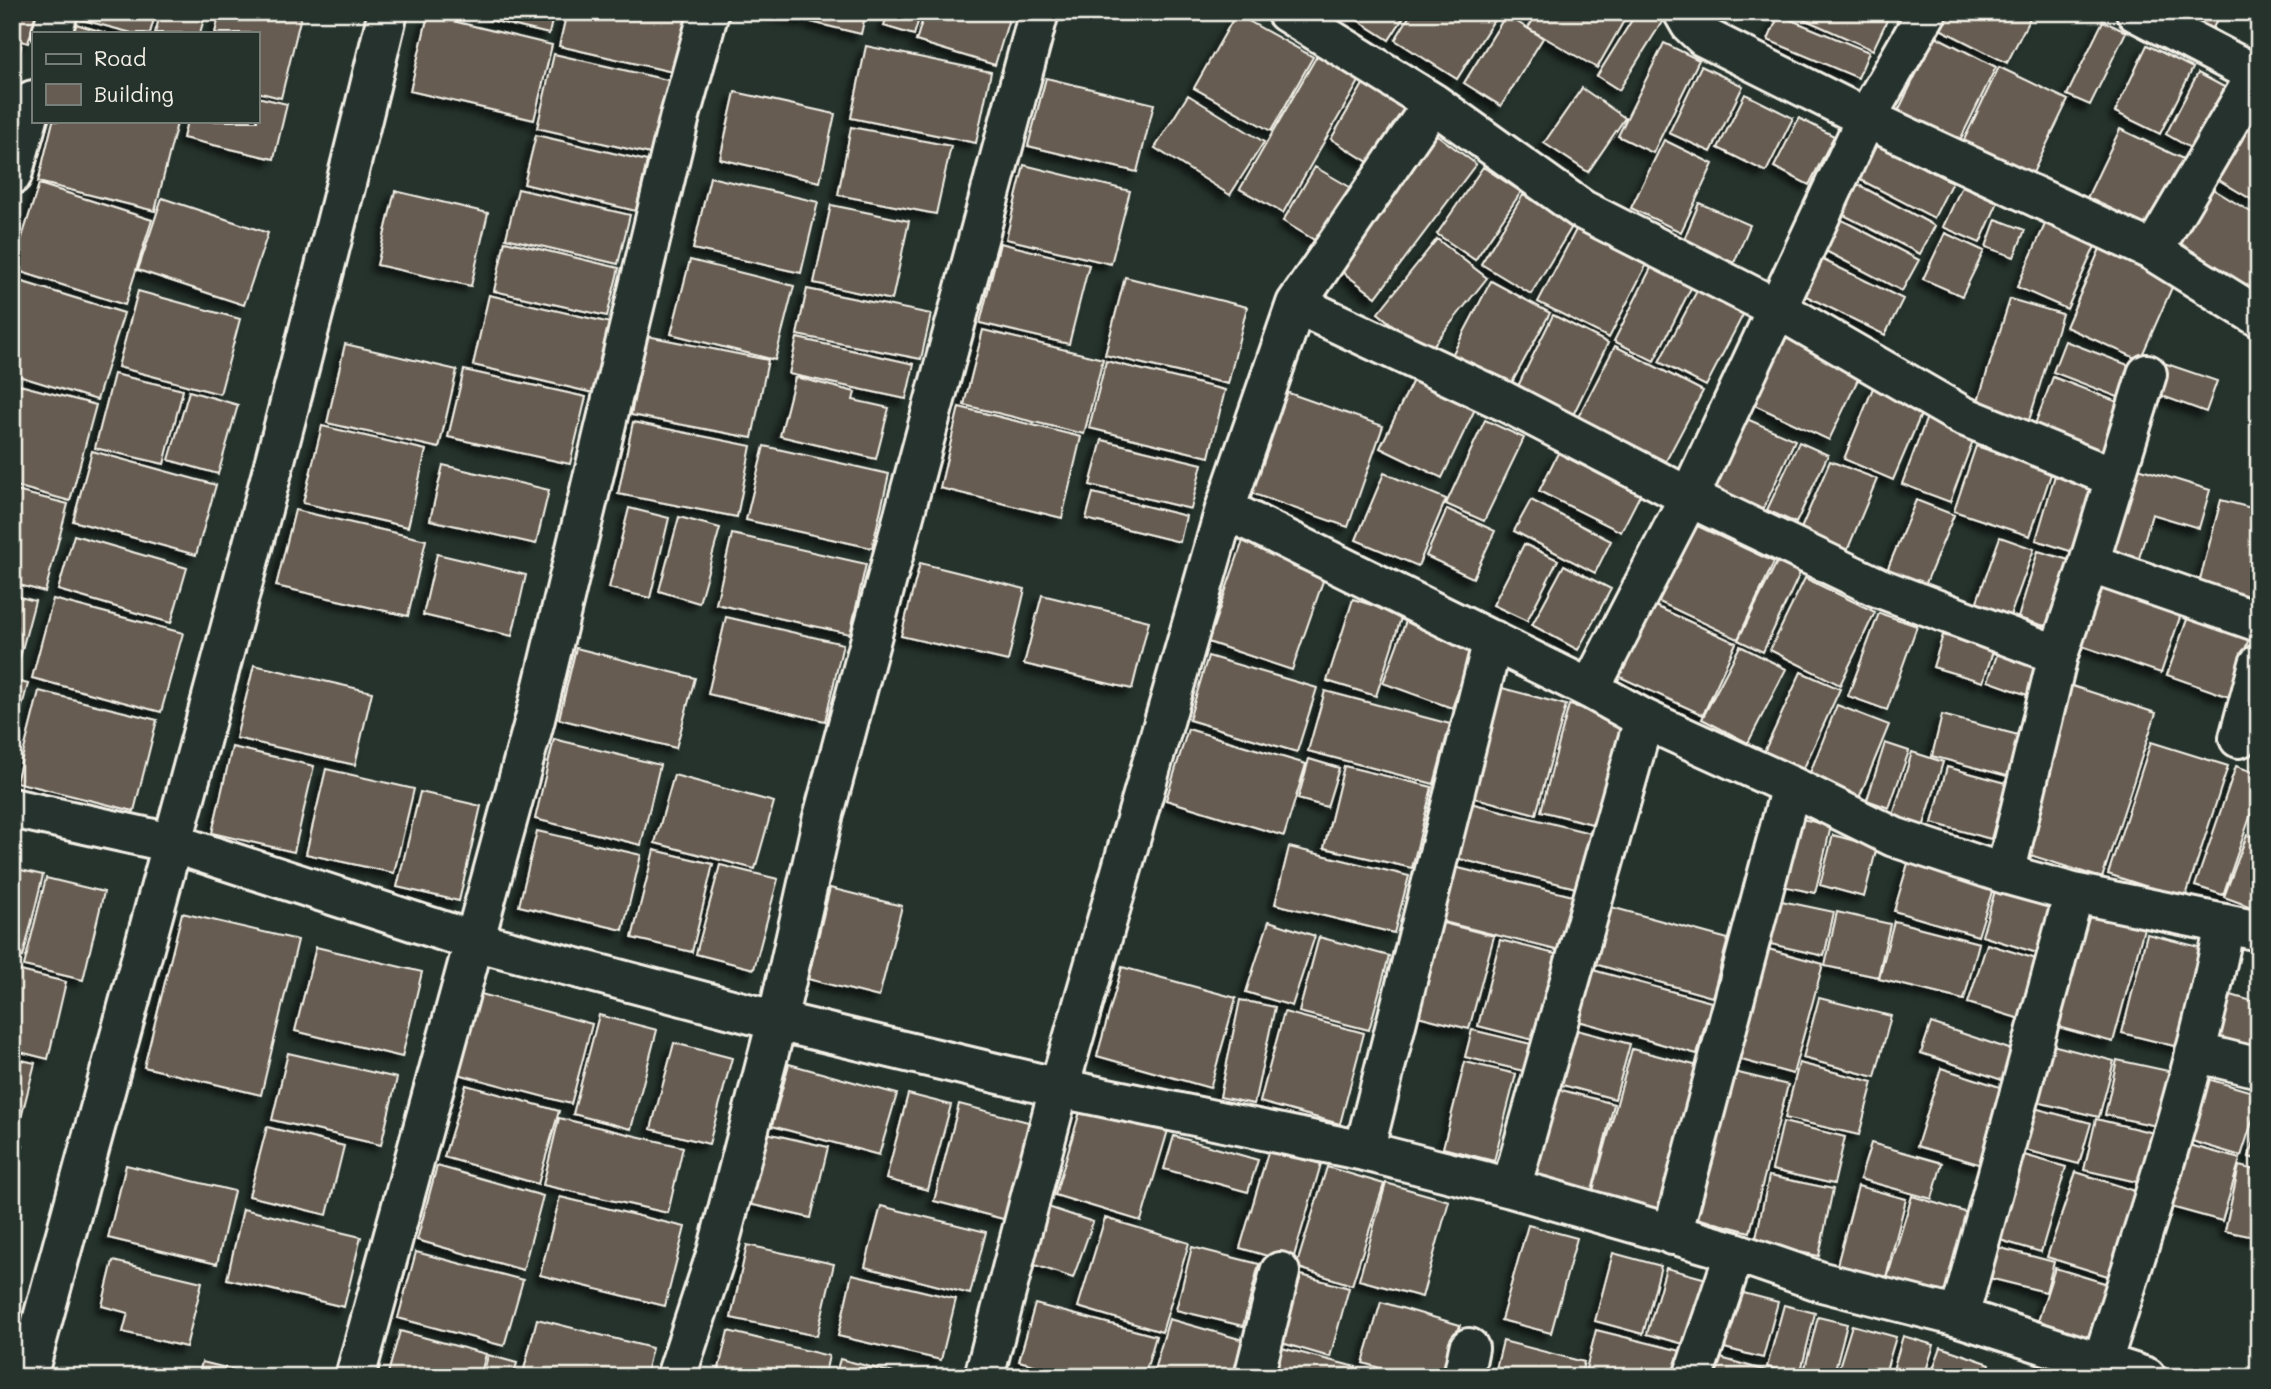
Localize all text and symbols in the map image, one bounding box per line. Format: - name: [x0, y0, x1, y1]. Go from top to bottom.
- legend: [32, 32, 259, 122]
- text: Road: [94, 44, 146, 71]
- text: Building: [94, 80, 174, 107]

